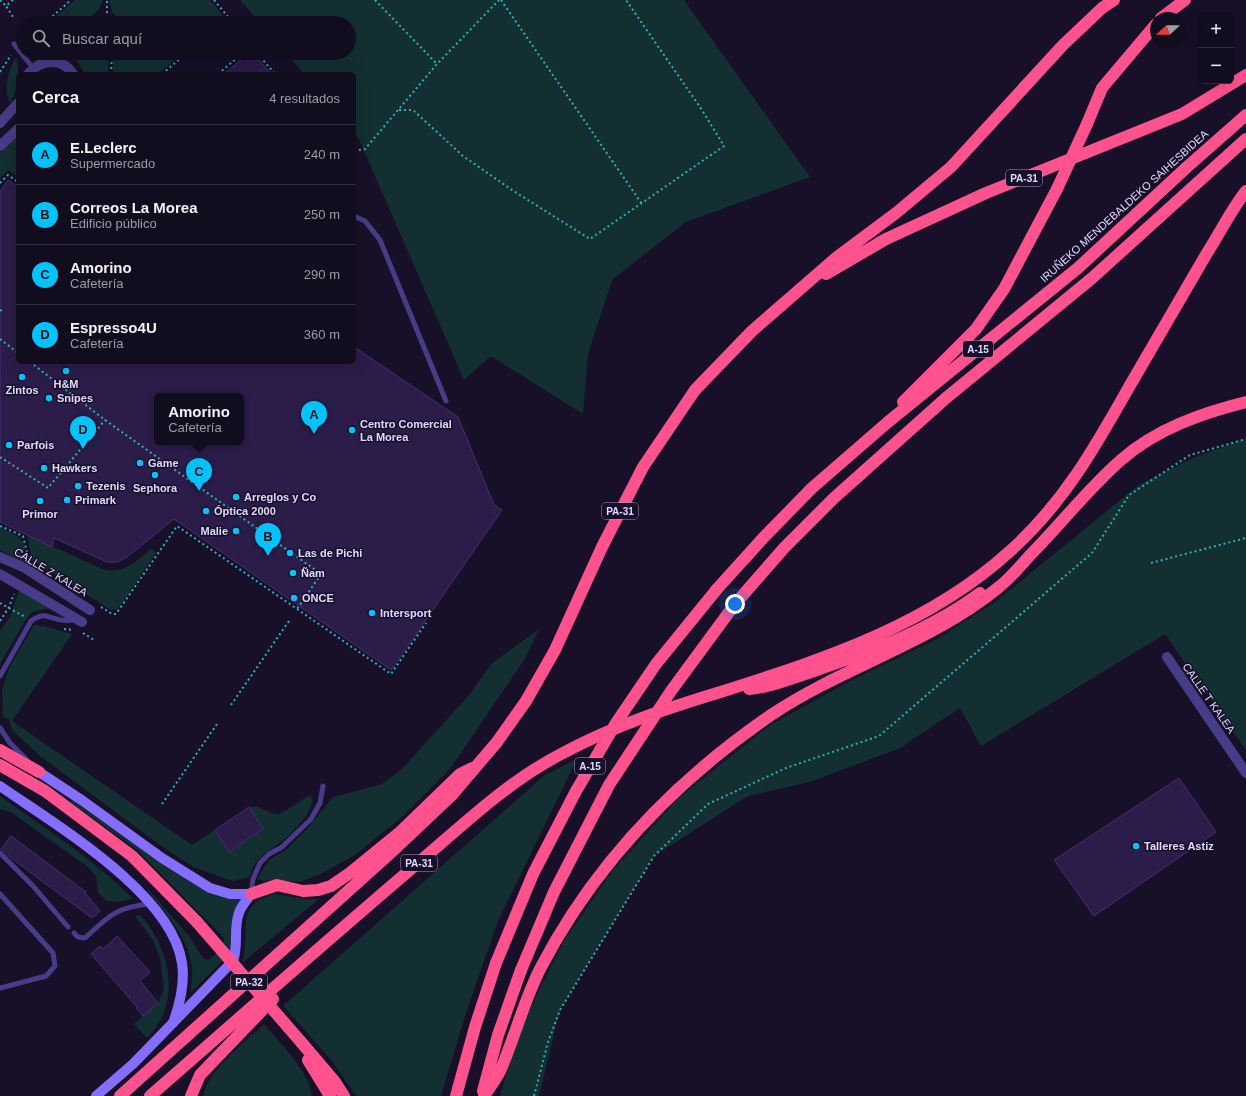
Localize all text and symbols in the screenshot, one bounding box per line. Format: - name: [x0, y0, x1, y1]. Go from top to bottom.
- north arrow: [1150, 12, 1186, 48]
- map controls: [1198, 12, 1234, 84]
- button: +: [1198, 12, 1234, 48]
- search box: [16, 16, 356, 60]
- icon: search: [30, 27, 52, 49]
- text: Buscar aquí: [62, 30, 142, 47]
- button: −: [1198, 48, 1234, 84]
- text: Cerca: [32, 88, 79, 107]
- text: 4 resultados: [269, 91, 340, 106]
- street label: IRUÑEKO MENDEBALDEKO SAIHESBIDEA: [1038, 127, 1211, 284]
- text: E.Leclerc: [70, 139, 137, 156]
- text: A: [40, 147, 50, 162]
- text: 240 m: [304, 147, 340, 162]
- text: Supermercado: [70, 156, 155, 171]
- road number: PA-31: [1006, 170, 1042, 186]
- text: Correos La Morea: [70, 199, 198, 216]
- text: B: [40, 207, 50, 222]
- text: 250 m: [304, 207, 340, 222]
- text: Edificio público: [70, 216, 157, 231]
- text: Amorino: [70, 259, 132, 276]
- text: C: [40, 267, 50, 282]
- text: 290 m: [304, 267, 340, 282]
- text: Cafetería: [70, 276, 123, 291]
- text: Espresso4U: [70, 319, 157, 336]
- text: D: [40, 327, 50, 342]
- text: 360 m: [304, 327, 340, 342]
- text: Cafetería: [70, 336, 123, 351]
- road number: A-15: [963, 341, 993, 357]
- marker: H&M: [61, 366, 71, 376]
- marker: Zintos: [17, 372, 27, 382]
- place label: H&M: [53, 378, 79, 390]
- place label: Zintos: [6, 384, 39, 396]
- place label: Snipes: [57, 392, 93, 404]
- marker: Snipes: [44, 393, 54, 403]
- popup: [154, 393, 244, 445]
- pin: A: [301, 401, 327, 434]
- text: Amorino: [168, 403, 230, 420]
- pin: D: [70, 416, 96, 449]
- place label: Centro Comercial La Morea: [360, 418, 452, 443]
- text: Cafetería: [168, 420, 222, 435]
- marker: Centro Comercial La Morea: [347, 425, 357, 435]
- place label: Parfois: [17, 439, 54, 451]
- marker: Parfois: [4, 440, 14, 450]
- place label: Game: [148, 457, 179, 469]
- marker: Game: [135, 458, 145, 468]
- pin: C: [186, 458, 212, 491]
- place label: Hawkers: [52, 462, 97, 474]
- marker: Hawkers: [39, 463, 49, 473]
- marker: Sephora: [150, 470, 160, 480]
- place label: Tezenis: [86, 480, 126, 492]
- marker: Tezenis: [73, 481, 83, 491]
- place label: Sephora: [133, 482, 178, 494]
- place label: Arreglos y Co: [244, 491, 316, 503]
- marker: Arreglos y Co: [231, 492, 241, 502]
- place label: Primark: [75, 494, 117, 506]
- marker: Primark: [62, 495, 72, 505]
- marker: Primor: [35, 496, 45, 506]
- road number: PA-31: [602, 503, 638, 519]
- place label: Óptica 2000: [214, 505, 276, 517]
- marker: Óptica 2000: [201, 506, 211, 516]
- place label: Primor: [22, 508, 58, 520]
- pin: B: [255, 523, 281, 556]
- place label: Malie: [200, 525, 228, 537]
- marker: Malie: [231, 526, 241, 536]
- street label: CALLE Z KALEA: [12, 545, 90, 599]
- place label: Las de Pichi: [298, 547, 362, 559]
- marker: Las de Pichi: [285, 548, 295, 558]
- place label: Ñam: [301, 567, 325, 579]
- marker: Ñam: [288, 568, 298, 578]
- place label: ONCE: [302, 592, 334, 604]
- marker: ONCE: [289, 593, 299, 603]
- your location: [725, 594, 745, 614]
- place label: Intersport: [380, 607, 432, 619]
- marker: Intersport: [367, 608, 377, 618]
- street label: CALLE T KALEA: [1180, 661, 1238, 736]
- road number: A-15: [575, 758, 605, 774]
- place label: Talleres Astiz: [1144, 840, 1214, 852]
- marker: Talleres Astiz: [1131, 841, 1141, 851]
- road number: PA-31: [401, 855, 437, 871]
- road number: PA-32: [231, 974, 267, 990]

